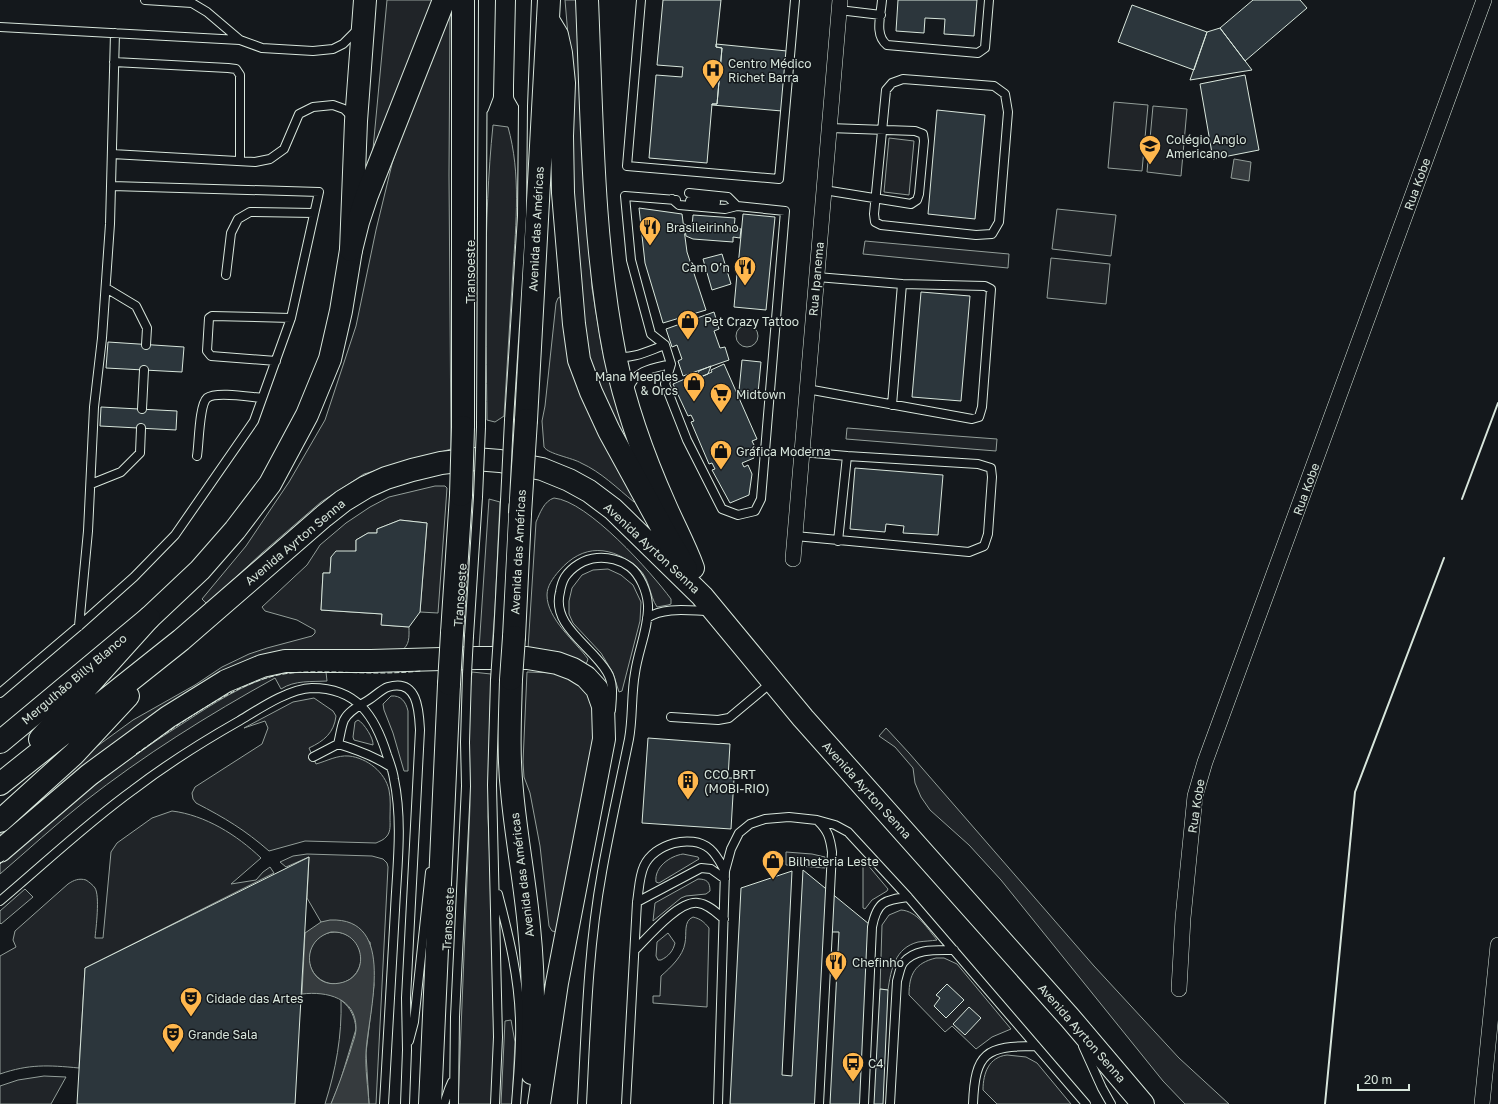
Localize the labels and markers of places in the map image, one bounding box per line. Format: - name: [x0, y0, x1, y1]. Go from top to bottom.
- place label: Centro Médico Richet Barra: [728, 56, 812, 85]
- hospital icon: Centro Médico Richet Barra: [700, 57, 726, 90]
- place label: Colégio Anglo Americano: [1166, 132, 1247, 161]
- school or university icon: Colégio Anglo Americano: [1137, 133, 1163, 166]
- restaurant icon: Brasileirinho: [637, 214, 663, 247]
- place label: Brasileirinho: [666, 220, 739, 235]
- restaurant icon: Càm O’n: [732, 254, 758, 287]
- place label: Càm O’n: [682, 260, 730, 275]
- shop icon: Pet Crazy Tattoo: [675, 308, 701, 341]
- place label: Pet Crazy Tattoo: [704, 314, 799, 329]
- place label: Mana Meeples & Orcs: [595, 369, 678, 398]
- shop icon: Mana Meeples & Orcs: [681, 370, 707, 403]
- supermarket icon: Midtown: [708, 381, 734, 414]
- place label: Midtown: [736, 387, 786, 402]
- shop icon: Gráfica Moderna: [708, 438, 734, 471]
- place label: Gráfica Moderna: [736, 444, 830, 459]
- place label: CCO BRT (MOBI-RIO): [704, 767, 770, 796]
- building icon: CCO BRT (MOBI-RIO): [675, 768, 701, 801]
- shop icon: Bilheteria Leste: [760, 848, 786, 881]
- place label: Bilheteria Leste: [788, 854, 879, 869]
- restaurant icon: Chefinho: [823, 949, 849, 982]
- place label: Chefinho: [852, 955, 904, 970]
- theatre icon: Cidade das Artes: [178, 985, 204, 1018]
- place label: Cidade das Artes: [206, 991, 303, 1006]
- theatre icon: Grande Sala: [160, 1021, 186, 1054]
- place label: Grande Sala: [188, 1027, 258, 1042]
- bus stop icon: C4: [840, 1050, 866, 1083]
- place label: C4: [868, 1056, 883, 1071]

